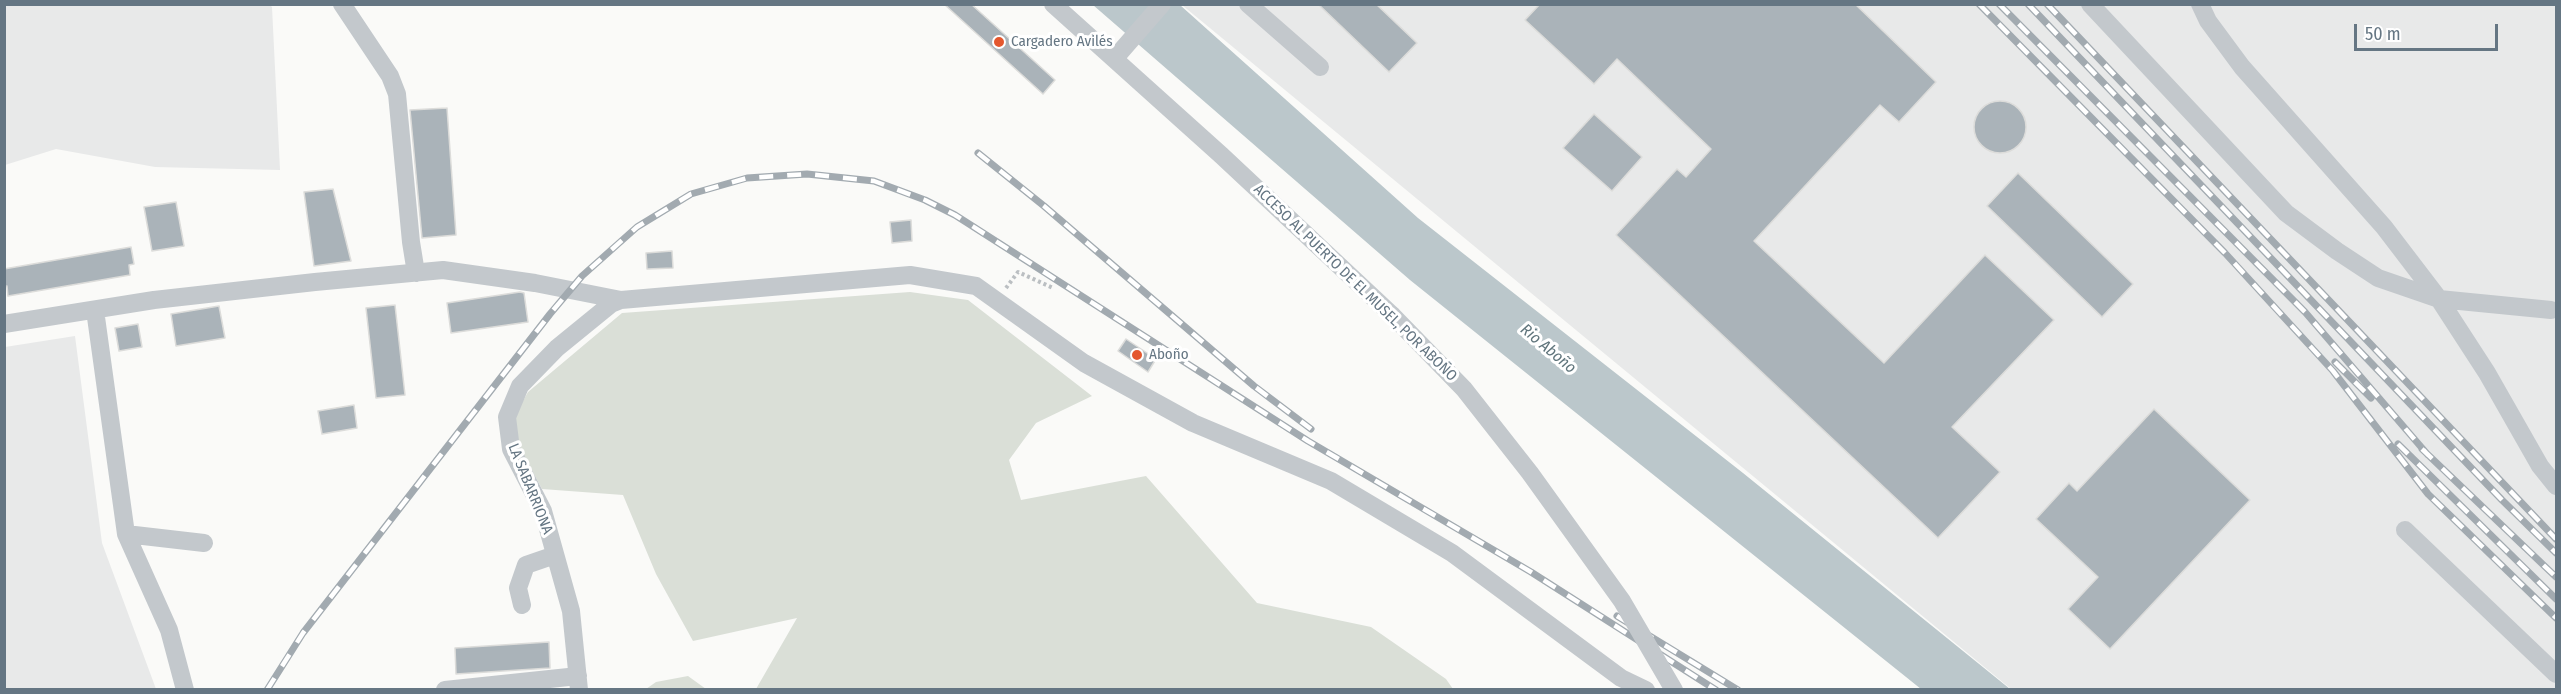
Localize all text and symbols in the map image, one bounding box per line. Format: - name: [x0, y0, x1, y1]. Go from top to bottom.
- scale bar: [2357, 12, 2501, 50]
- text: 50 m: [2365, 23, 2401, 45]
- place label: Cargadero Avilés: [1011, 33, 1113, 51]
- marker: Cargadero Avilés: [992, 35, 1006, 49]
- street label: ACCESO AL PUERTO DE EL MUSEL, POR ABOÑO: [1250, 181, 1460, 385]
- water label: Rio Aboño: [1516, 320, 1580, 378]
- place label: Aboño: [1149, 346, 1189, 364]
- marker: Aboño: [1130, 348, 1144, 362]
- street label: LA SABARRIONA: [504, 441, 556, 537]

